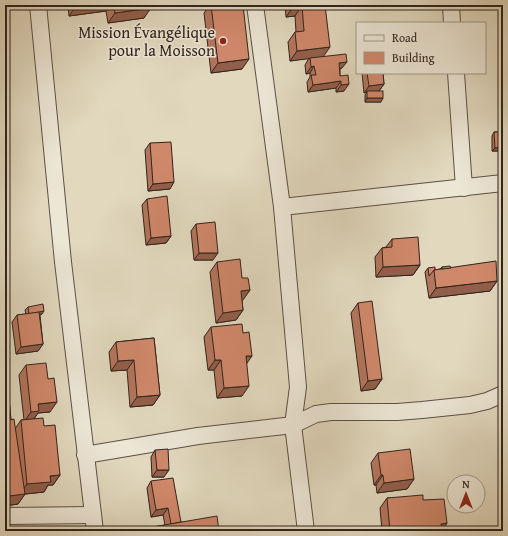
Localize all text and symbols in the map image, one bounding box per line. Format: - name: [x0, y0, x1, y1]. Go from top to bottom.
- place label: Mission Évangélique pour la Moisson: [78, 20, 215, 62]
- legend: [356, 22, 486, 74]
- text: Road: [392, 29, 418, 46]
- marker: Mission Évangélique pour la Moisson: [218, 36, 228, 46]
- text: Building: [392, 49, 435, 66]
- north arrow: [446, 474, 486, 514]
- text: N: [462, 476, 470, 492]

